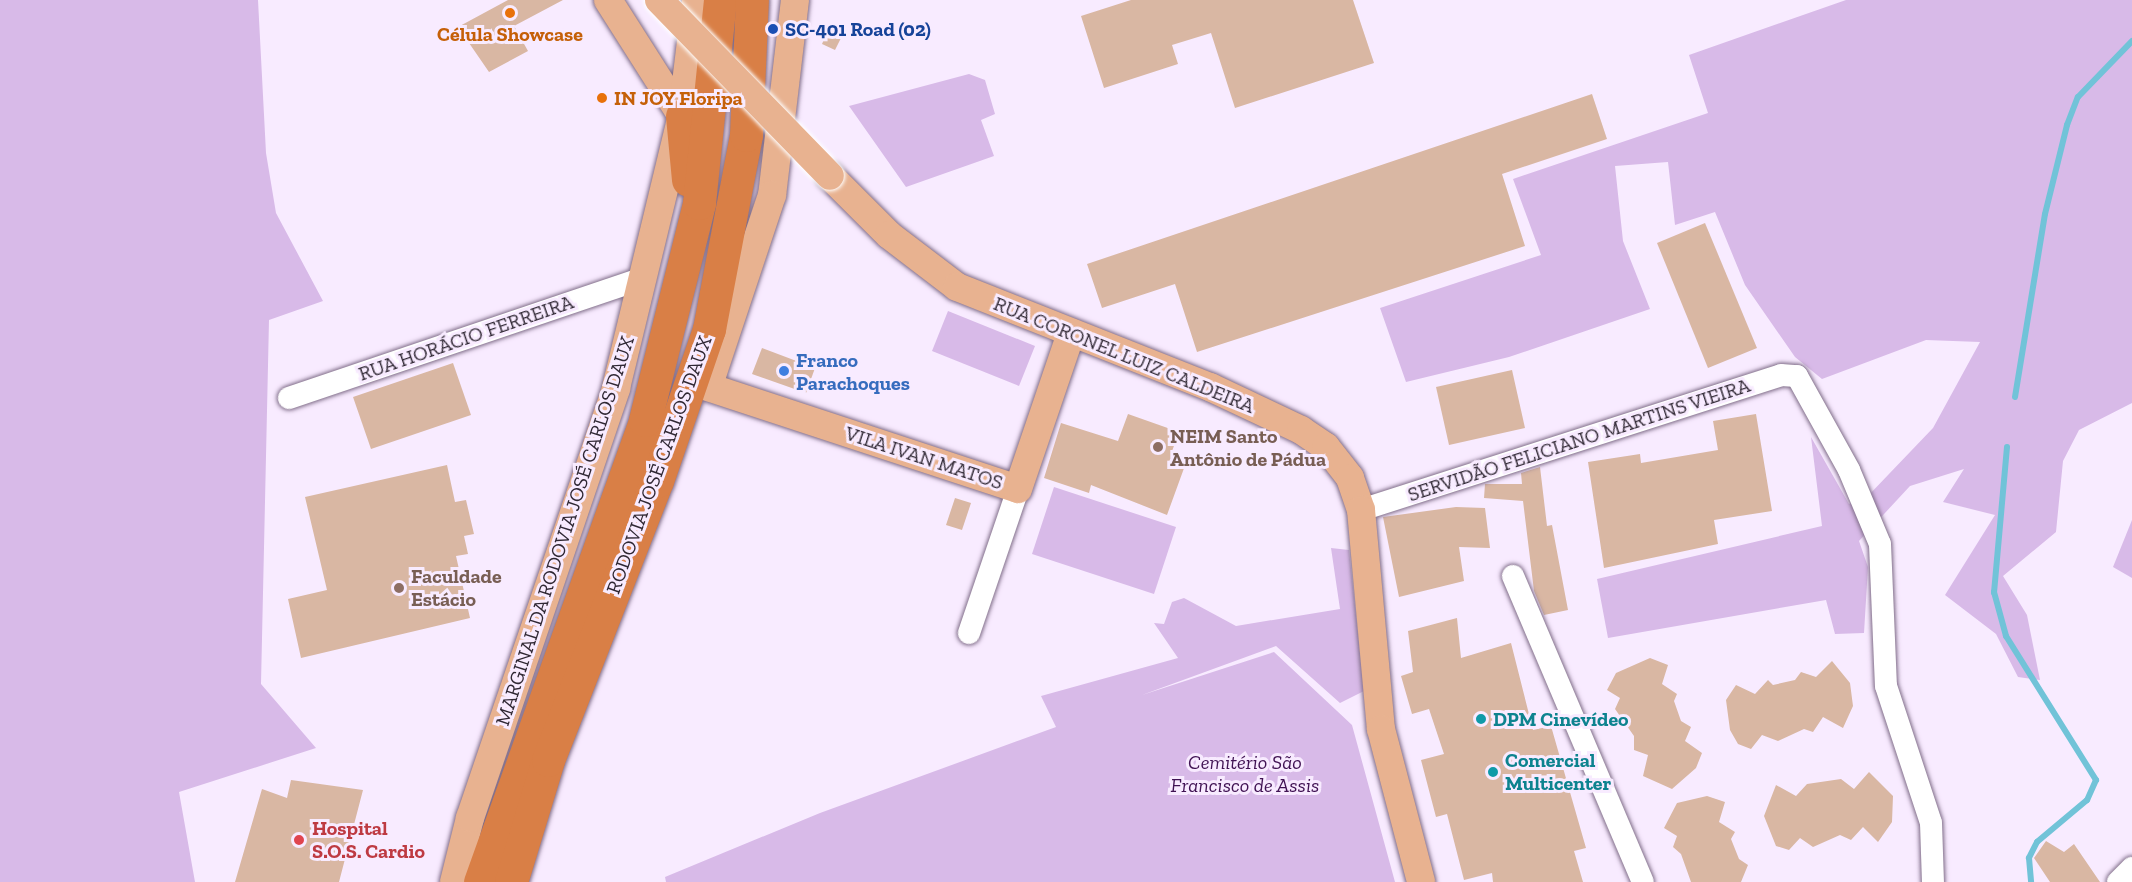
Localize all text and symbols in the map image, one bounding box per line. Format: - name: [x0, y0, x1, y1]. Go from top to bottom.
- marker: Célula Showcase: [503, 6, 517, 20]
- place label: SC-401 Road (02): [785, 17, 931, 41]
- place label: Célula Showcase: [437, 22, 583, 46]
- marker: SC-401 Road (02): [766, 22, 780, 36]
- place label: IN JOY Floripa: [614, 86, 744, 110]
- marker: IN JOY Floripa: [595, 91, 609, 105]
- street label: RUA HORÁCIO FERREIRA: [355, 290, 577, 386]
- street label: RUA CORONEL LUIZ CALDEIRA: [990, 291, 1258, 419]
- street label: MARGINAL DA RODOVIA JOSÉ CARLOS DAUX: [490, 332, 640, 730]
- street label: RODOVIA JOSÉ CARLOS DAUX: [601, 332, 717, 598]
- place label: Franco Parachoques: [796, 348, 910, 395]
- marker: Franco Parachoques: [777, 364, 791, 378]
- street label: SERVIDÃO FELICIANO MARTINS VIEIRA: [1404, 373, 1754, 507]
- street label: VILA IVAN MATOS: [842, 421, 1006, 495]
- place label: NEIM Santo Antônio de Pádua: [1170, 424, 1326, 471]
- marker: NEIM Santo Antônio de Pádua: [1151, 440, 1165, 454]
- place label: Faculdade Estácio: [411, 564, 502, 611]
- marker: Faculdade Estácio: [392, 581, 406, 595]
- place label: DPM Cinevídeo: [1493, 707, 1628, 731]
- marker: DPM Cinevídeo: [1474, 712, 1488, 726]
- place label: Comercial Multicenter: [1505, 748, 1611, 795]
- park label: Cemitério São Francisco de Assis: [1170, 750, 1320, 797]
- marker: Comercial Multicenter: [1486, 765, 1500, 779]
- place label: Hospital S.O.S. Cardio: [312, 816, 425, 863]
- marker: Hospital S.O.S. Cardio: [290, 831, 308, 849]

